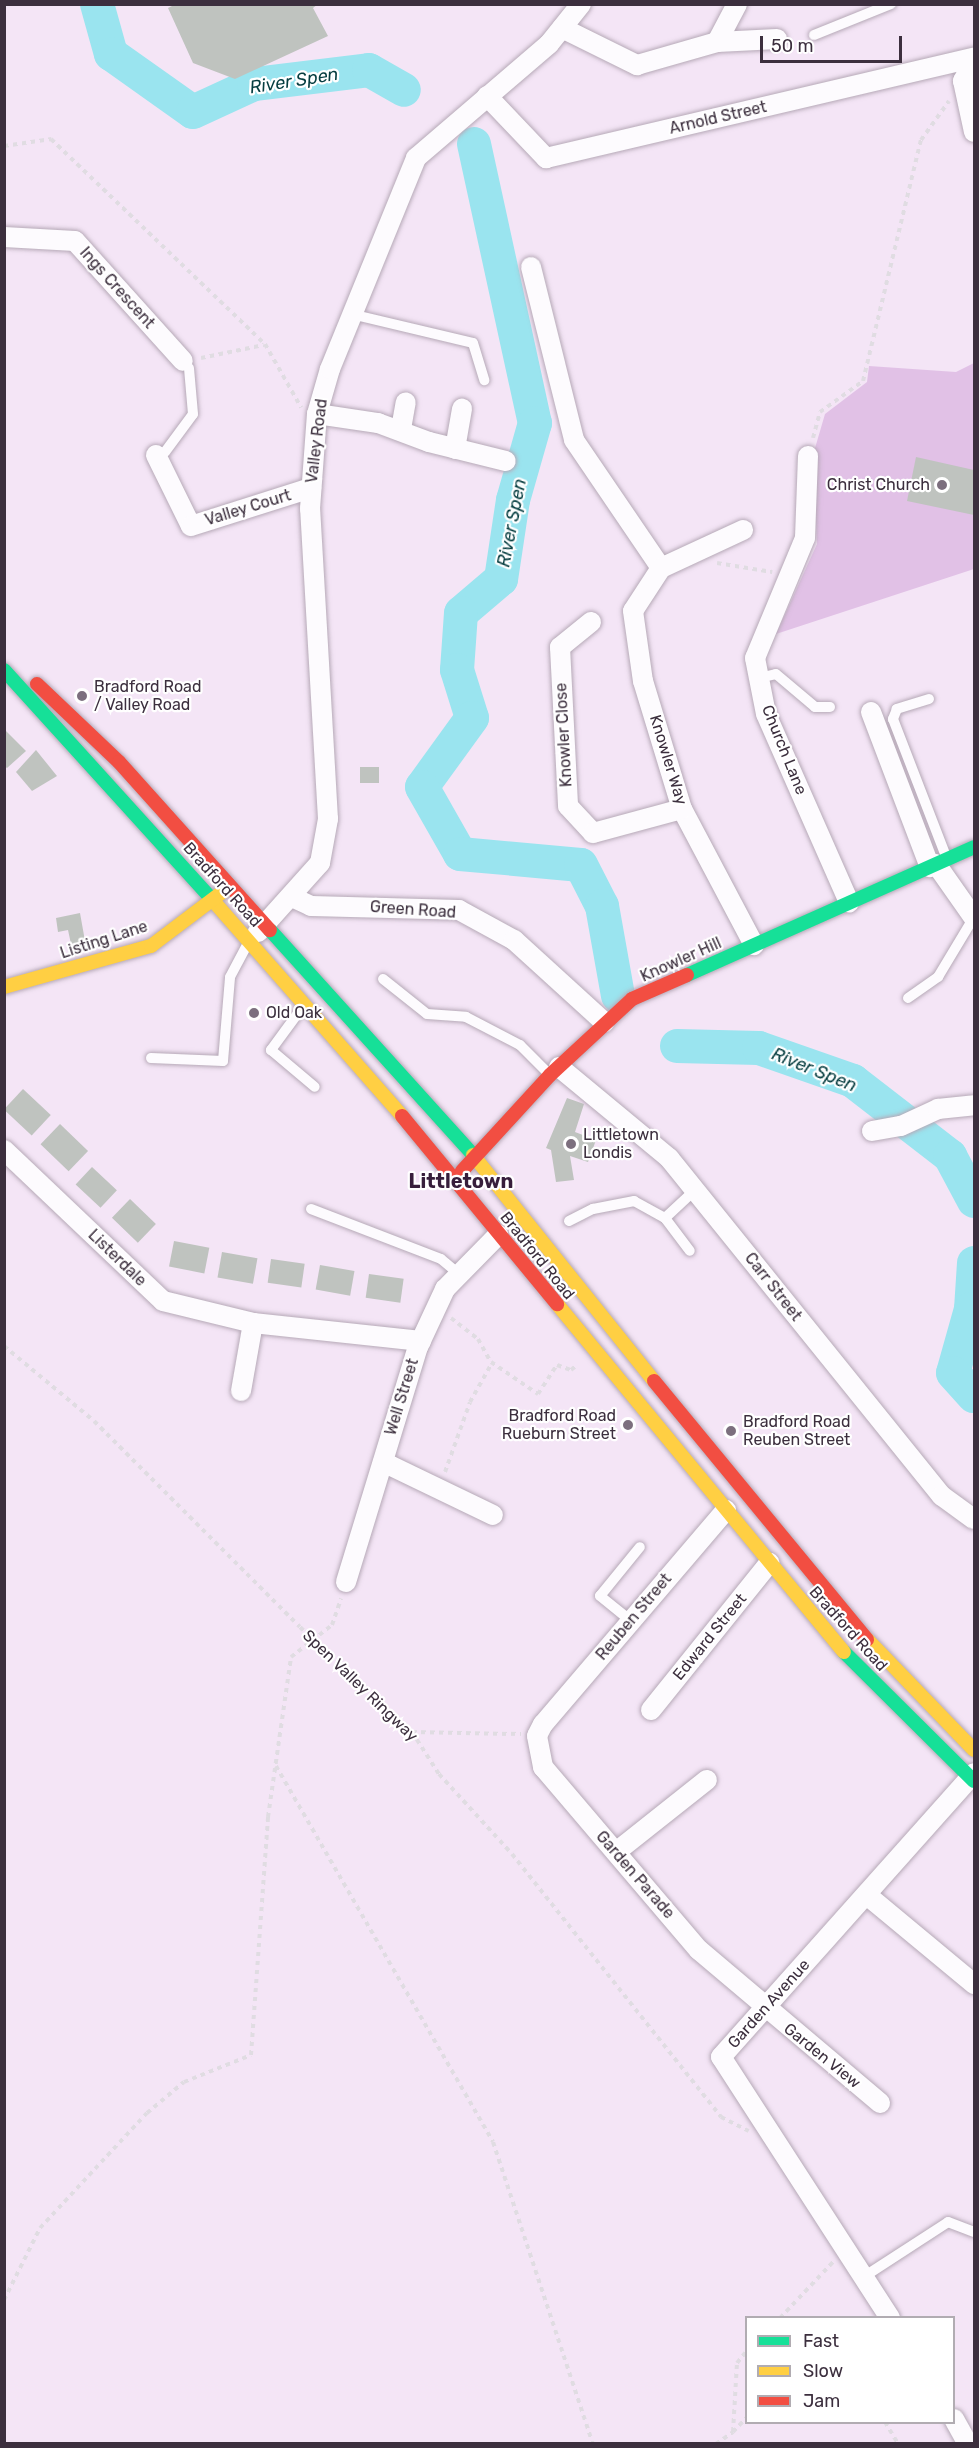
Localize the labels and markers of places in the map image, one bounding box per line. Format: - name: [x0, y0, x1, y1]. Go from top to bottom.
- place label: Christ Church: [827, 475, 930, 495]
- marker: Christ Church: [935, 478, 949, 492]
- place label: Bradford Road / Valley Road: [94, 677, 201, 715]
- marker: Bradford Road / Valley Road: [75, 689, 89, 703]
- place label: Old Oak: [266, 1003, 322, 1023]
- marker: Old Oak: [247, 1006, 261, 1020]
- place label: Littletown Londis: [583, 1125, 659, 1163]
- marker: Littletown Londis: [564, 1137, 578, 1151]
- place label: Bradford Road Rueburn Street: [502, 1406, 616, 1444]
- place label: Bradford Road Reuben Street: [743, 1412, 850, 1450]
- marker: Bradford Road Rueburn Street: [621, 1418, 635, 1432]
- marker: Bradford Road Reuben Street: [724, 1424, 738, 1438]

